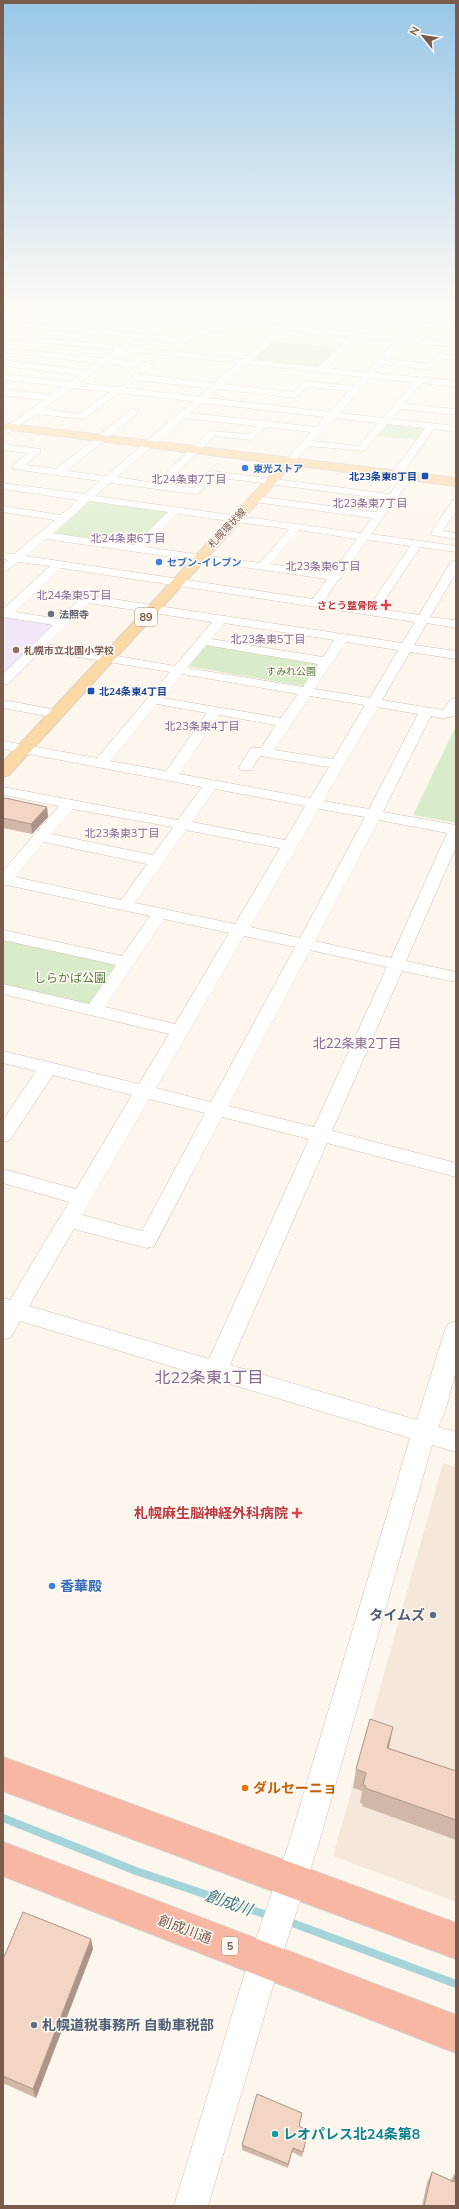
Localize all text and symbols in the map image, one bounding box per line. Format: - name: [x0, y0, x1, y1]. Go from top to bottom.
- north arrow: [403, 16, 443, 56]
- text: N: [406, 24, 422, 38]
- place label: 東光ストア: [253, 462, 303, 475]
- marker: 東光ストア: [240, 463, 250, 473]
- place label: 北23条東8丁目: [349, 470, 417, 483]
- marker: 北23条東8丁目: [420, 471, 430, 481]
- district label: 北24条東7丁目: [152, 472, 226, 486]
- district label: 北23条東7丁目: [333, 496, 407, 510]
- street label: 札幌環状線: [205, 505, 249, 551]
- district label: 北24条東6丁目: [91, 531, 165, 545]
- place label: セブン-イレブン: [167, 556, 241, 569]
- marker: セブン-イレブン: [154, 557, 164, 567]
- district label: 北23条東6丁目: [286, 559, 360, 573]
- district label: 北24条東5丁目: [37, 588, 111, 602]
- place label: さとう整骨院: [317, 599, 377, 612]
- marker: さとう整骨院: [380, 599, 392, 611]
- place label: 法照寺: [59, 608, 89, 621]
- road number: 89: [135, 608, 157, 626]
- marker: 法照寺: [46, 609, 56, 619]
- district label: 北23条東5丁目: [231, 632, 305, 646]
- place label: 札幌市立北園小学校: [24, 644, 114, 657]
- marker: 札幌市立北園小学校: [11, 645, 21, 655]
- park label: すみれ公園: [266, 665, 316, 678]
- place label: 北24条東4丁目: [99, 685, 167, 698]
- marker: 北24条東4丁目: [86, 686, 96, 696]
- district label: 北23条東4丁目: [165, 719, 239, 733]
- district label: 北23条東3丁目: [85, 826, 159, 840]
- park label: しらかば公園: [34, 970, 106, 985]
- district label: 北22条東2丁目: [313, 1035, 401, 1051]
- district label: 北22条東1丁目: [155, 1367, 263, 1387]
- place label: 札幌麻生脳神経外科病院: [134, 1504, 288, 1522]
- marker: 札幌麻生脳神経外科病院: [291, 1507, 303, 1519]
- place label: 香華殿: [60, 1577, 102, 1595]
- marker: 香華殿: [47, 1581, 57, 1591]
- place label: タイムズ: [369, 1606, 425, 1624]
- marker: タイムズ: [428, 1610, 438, 1620]
- place label: ダルセーニョ: [253, 1779, 337, 1797]
- marker: ダルセーニョ: [240, 1783, 250, 1793]
- water label: 創成川: [203, 1885, 257, 1920]
- street label: 創成川通: [156, 1911, 214, 1947]
- road number: 5: [222, 1937, 238, 1955]
- place label: 札幌道税事務所 自動車税部: [42, 2016, 214, 2034]
- marker: 札幌道税事務所 自動車税部: [29, 2020, 39, 2030]
- place label: レオパレス北24条第8: [283, 2125, 420, 2143]
- marker: レオパレス北24条第8: [270, 2129, 280, 2139]

